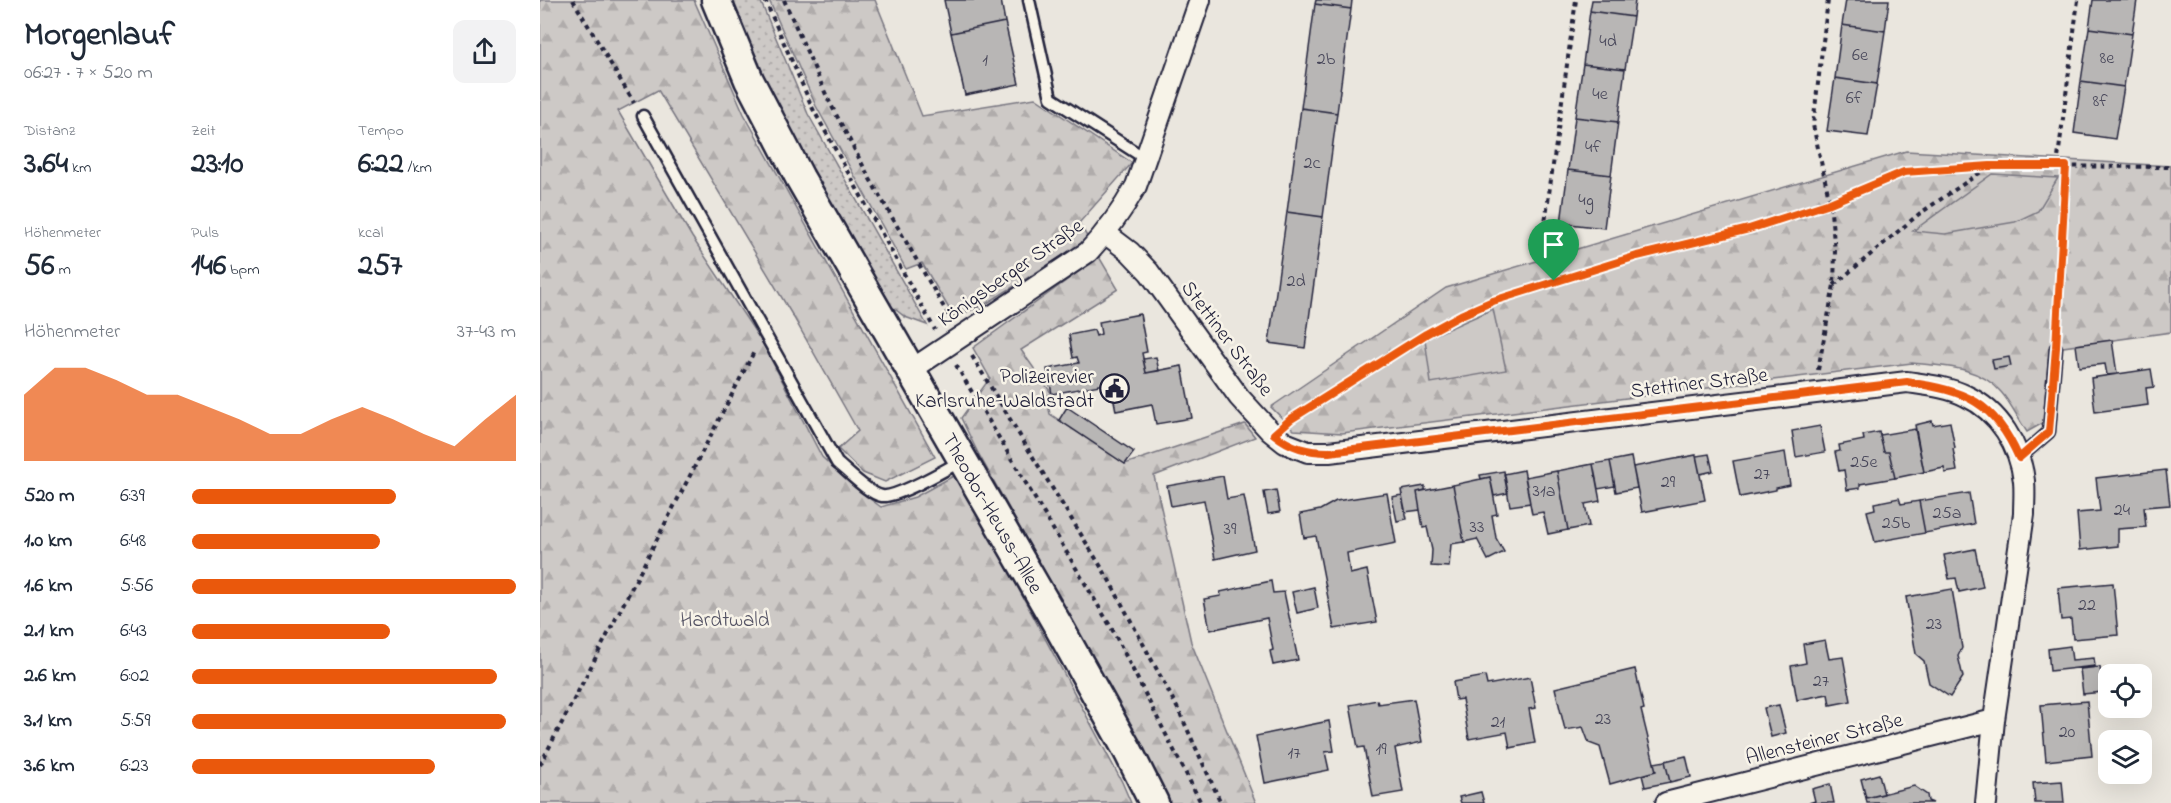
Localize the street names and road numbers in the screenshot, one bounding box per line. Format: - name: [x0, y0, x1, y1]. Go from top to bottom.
- street label: Königsberger Straße: [932, 212, 1092, 337]
- street label: Stettiner Straße: [1173, 275, 1280, 404]
- street label: Stettiner Straße: [1629, 361, 1770, 407]
- street label: Theodor-Heuss-Allee: [933, 428, 1050, 600]
- street label: Allensteiner Straße: [1743, 706, 1907, 774]

